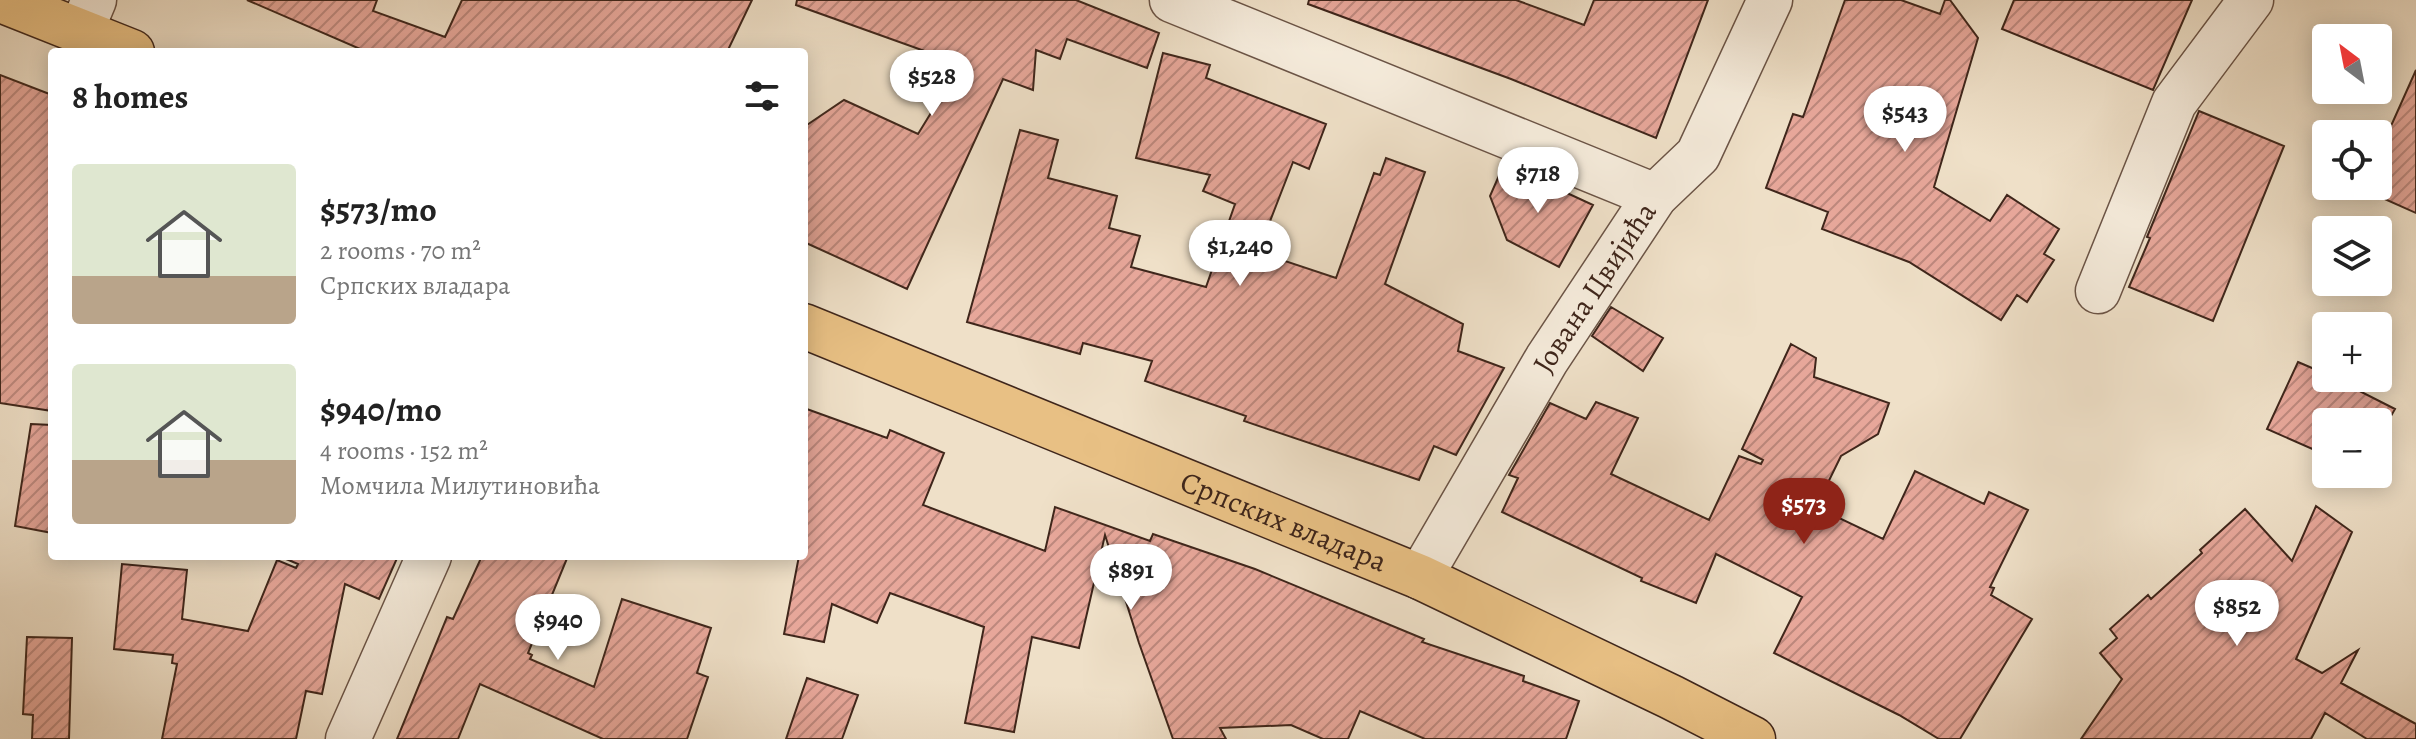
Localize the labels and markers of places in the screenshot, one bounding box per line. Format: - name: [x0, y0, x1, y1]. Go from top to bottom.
- pin: $528: [885, 50, 979, 118]
- pin: $543: [1858, 86, 1952, 154]
- pin: $718: [1491, 147, 1585, 215]
- pin: $1,240: [1175, 220, 1305, 288]
- pin: $573: [1757, 478, 1851, 546]
- pin: $891: [1084, 544, 1178, 612]
- pin: $852: [2190, 580, 2284, 648]
- pin: $940: [511, 594, 605, 662]

